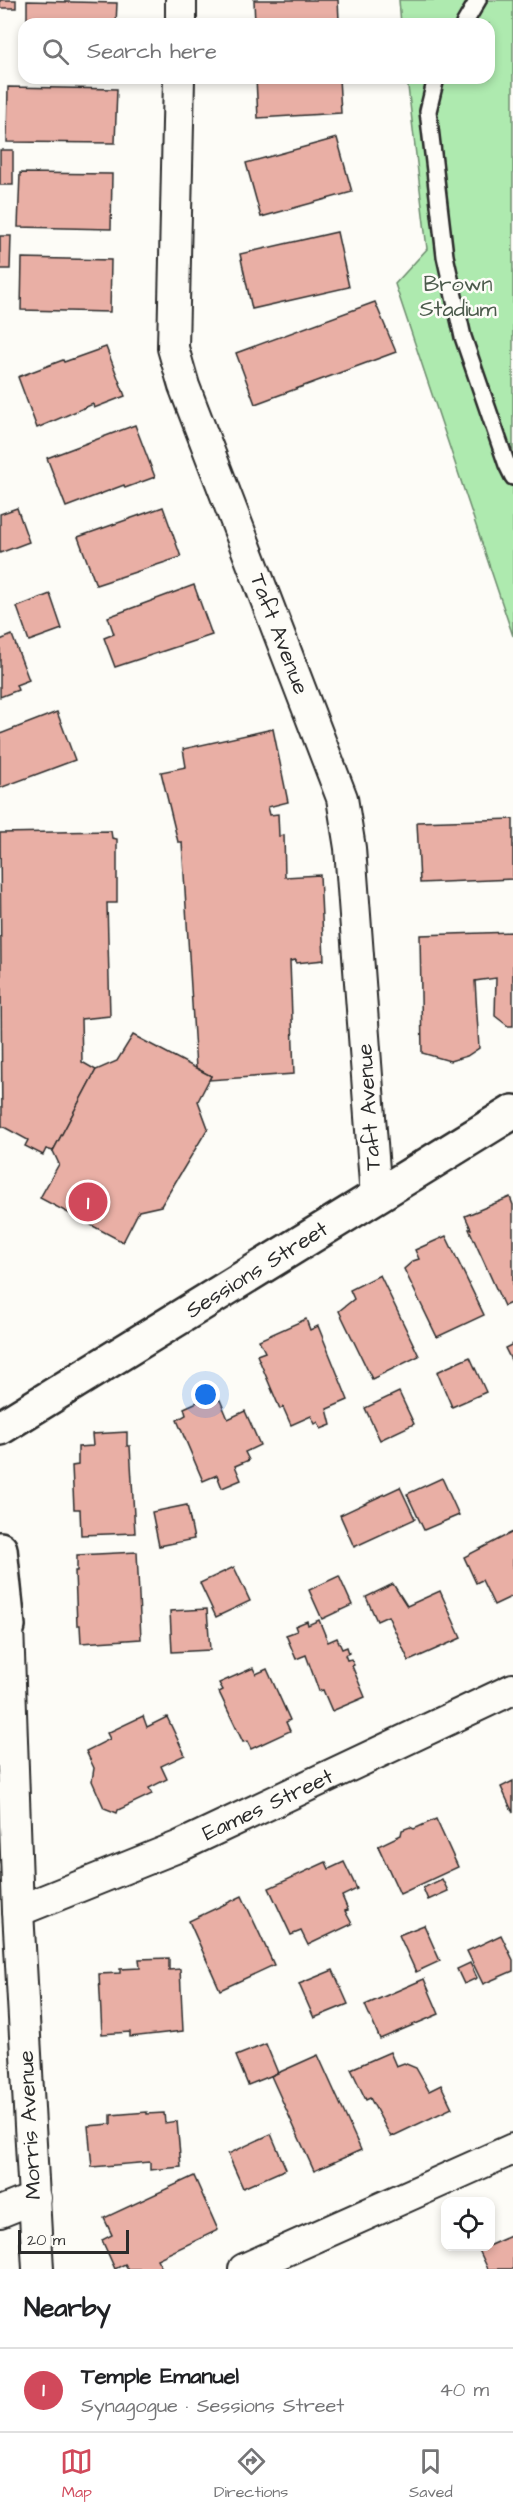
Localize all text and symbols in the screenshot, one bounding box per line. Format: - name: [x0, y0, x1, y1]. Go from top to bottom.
- search box: [18, 18, 495, 84]
- icon: search: [39, 35, 72, 68]
- text: Search here: [87, 36, 217, 67]
- park label: Brown Stadium: [419, 269, 497, 325]
- street label: Taft Avenue: [242, 569, 316, 699]
- street label: Taft Avenue: [349, 1042, 389, 1172]
- pin: 1: [68, 1180, 107, 1224]
- street label: Sessions Street: [180, 1214, 334, 1326]
- your location: [191, 1380, 220, 1409]
- street label: Eames Street: [198, 1761, 339, 1849]
- street label: Morris Avenue: [11, 2049, 49, 2200]
- map controls: [441, 2197, 495, 2251]
- button: locate: [441, 2197, 495, 2251]
- scale bar: [18, 2227, 129, 2254]
- text: 20 m: [27, 2229, 65, 2251]
- text: Nearby: [24, 2290, 111, 2326]
- text: Temple Emanuel: [81, 2361, 239, 2392]
- text: 1: [42, 2376, 45, 2404]
- text: 40 m: [439, 2376, 489, 2404]
- text: Synagogue · Sessions Street: [81, 2392, 344, 2420]
- tab: Map: [60, 2445, 93, 2503]
- tab: Directions: [214, 2445, 288, 2503]
- tab: Saved: [409, 2445, 453, 2503]

